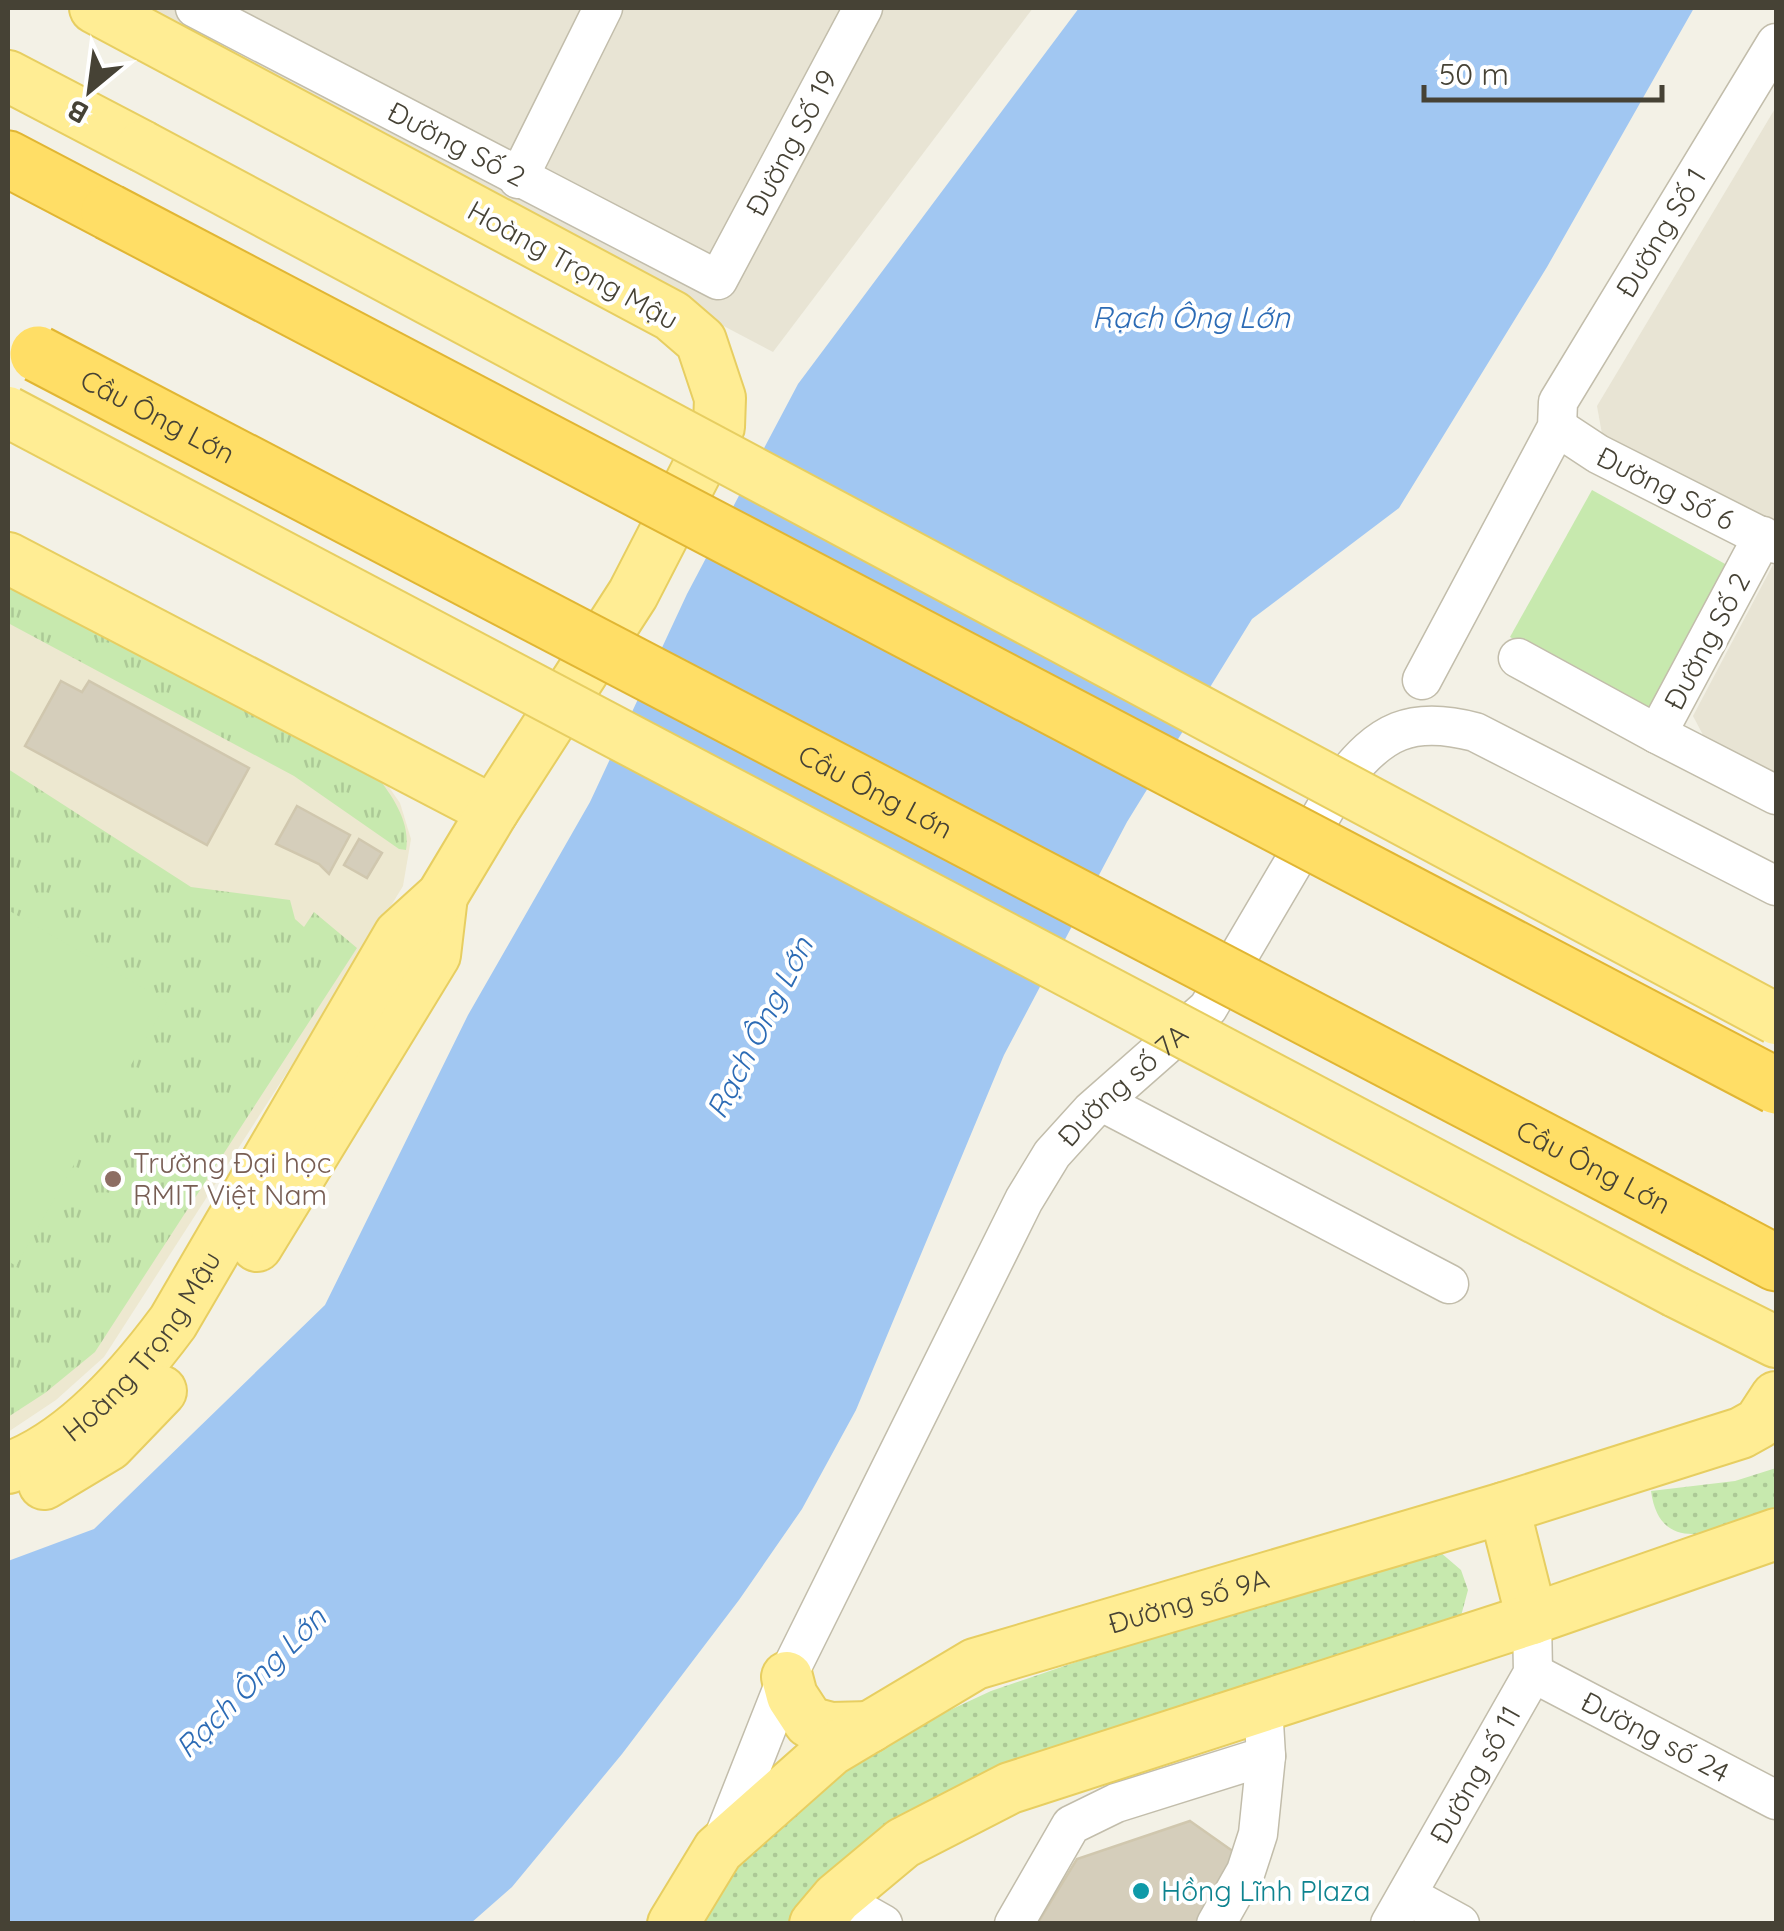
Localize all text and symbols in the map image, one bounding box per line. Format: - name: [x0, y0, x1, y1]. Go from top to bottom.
- north arrow: [40, 40, 140, 140]
- scale bar: [1424, 40, 1662, 102]
- text: 50 m: [1439, 55, 1509, 93]
- street label: Đường Số 19: [737, 63, 844, 222]
- text: B: [61, 93, 94, 132]
- street label: Đường Số 2: [382, 94, 532, 194]
- street label: Đường Số 1: [1608, 161, 1713, 303]
- street label: Hoàng Trọng Mậu: [462, 192, 685, 337]
- water label: Rạch Ông Lớn: [1092, 298, 1291, 336]
- street label: Cầu Ông Lớn: [75, 361, 241, 471]
- street label: Đường Số 6: [1591, 438, 1741, 537]
- street label: Đường Số 2: [1656, 566, 1757, 715]
- street label: Cầu Ông Lớn: [793, 737, 959, 846]
- water label: Rạch Ông Lớn: [697, 930, 821, 1124]
- street label: Đường số 7A: [1050, 1016, 1195, 1153]
- street label: Cầu Ông Lớn: [1510, 1112, 1677, 1221]
- place label: Trường Đại học RMIT Việt Nam: [133, 1145, 331, 1212]
- marker: Trường Đại học RMIT Việt Nam: [102, 1168, 124, 1190]
- street label: Hoàng Trọng Mậu: [55, 1244, 228, 1449]
- street label: Đường số 9A: [1104, 1560, 1273, 1641]
- water label: Rạch Ông Lớn: [167, 1598, 334, 1766]
- street label: Đường số 24: [1576, 1683, 1735, 1789]
- street label: Đường số 11: [1422, 1699, 1528, 1849]
- place label: Hồng Lĩnh Plaza: [1161, 1873, 1370, 1908]
- marker: Hồng Lĩnh Plaza: [1130, 1880, 1152, 1902]

